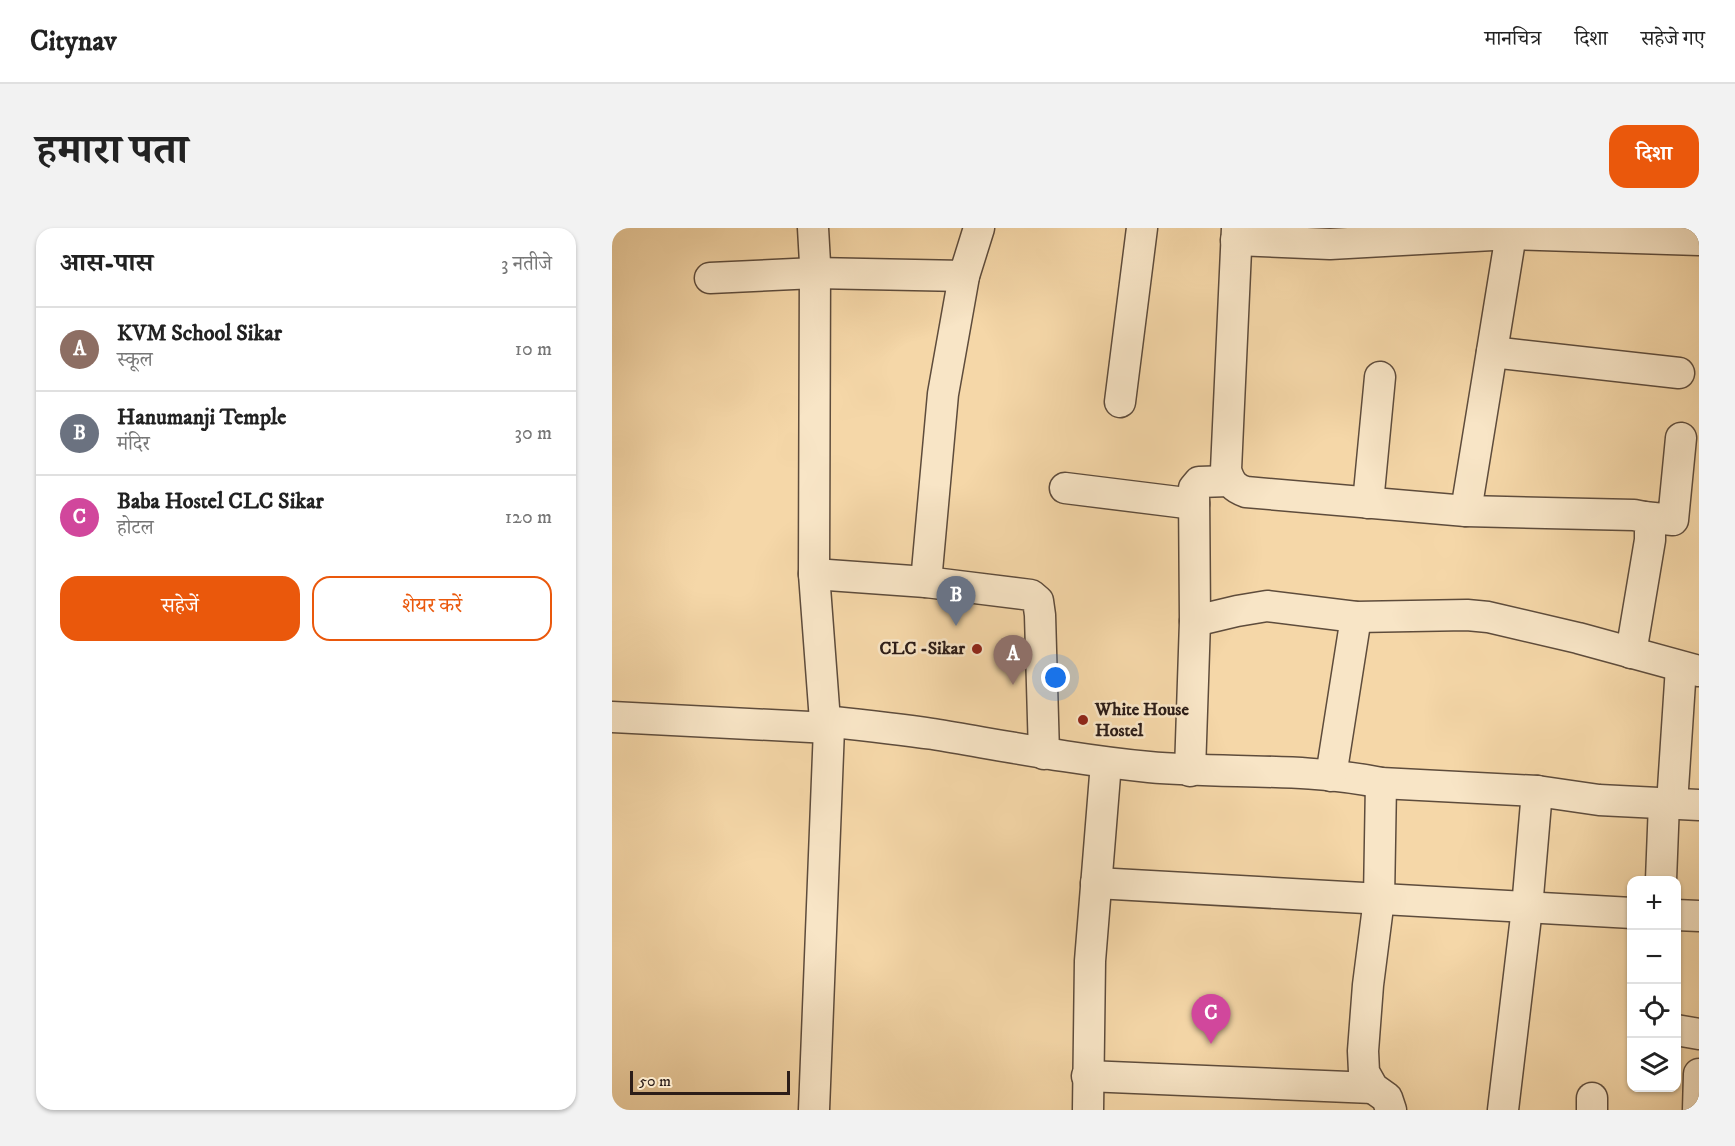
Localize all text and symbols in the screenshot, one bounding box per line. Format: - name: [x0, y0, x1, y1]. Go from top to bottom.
- text: Citynav: [30, 24, 117, 59]
- text: मानचित्र: [1484, 26, 1541, 52]
- text: दिशा: [1574, 26, 1608, 52]
- text: सहेजे गए: [1641, 26, 1705, 52]
- text: हमारा पता: [36, 125, 188, 177]
- button: दिशा: [1609, 125, 1699, 188]
- text: आस-पास: [60, 247, 153, 280]
- text: 3 नतीजे: [501, 252, 552, 277]
- text: KVM School Sikar: [117, 320, 282, 347]
- text: A: [73, 337, 86, 362]
- text: 10 m: [515, 337, 552, 362]
- text: स्कूल: [117, 348, 153, 373]
- text: Hanumanji Temple: [117, 404, 286, 431]
- text: B: [73, 421, 86, 446]
- text: 30 m: [514, 421, 552, 446]
- text: मंदिर: [117, 432, 150, 457]
- text: Baba Hostel CLC Sikar: [117, 488, 324, 515]
- text: C: [73, 505, 86, 530]
- text: 120 m: [505, 505, 552, 530]
- text: होटल: [117, 516, 154, 541]
- button: सहेजें: [60, 576, 300, 641]
- button: शेयर करें: [312, 576, 552, 641]
- pin: B: [936, 576, 976, 626]
- pin: A: [994, 636, 1032, 685]
- place label: CLC -Sikar: [880, 638, 965, 660]
- marker: CLC -Sikar: [970, 642, 984, 656]
- your location: [1041, 663, 1070, 692]
- place label: White House Hostel: [1094, 699, 1189, 742]
- marker: White House Hostel: [1076, 713, 1090, 727]
- map controls: [1627, 876, 1681, 1092]
- button: +: [1627, 876, 1681, 930]
- button: −: [1627, 930, 1681, 984]
- button: locate: [1627, 984, 1681, 1038]
- pin: C: [1192, 994, 1230, 1044]
- button: layers: [1627, 1038, 1681, 1092]
- scale bar: [630, 1068, 790, 1096]
- text: 50 m: [639, 1071, 671, 1091]

